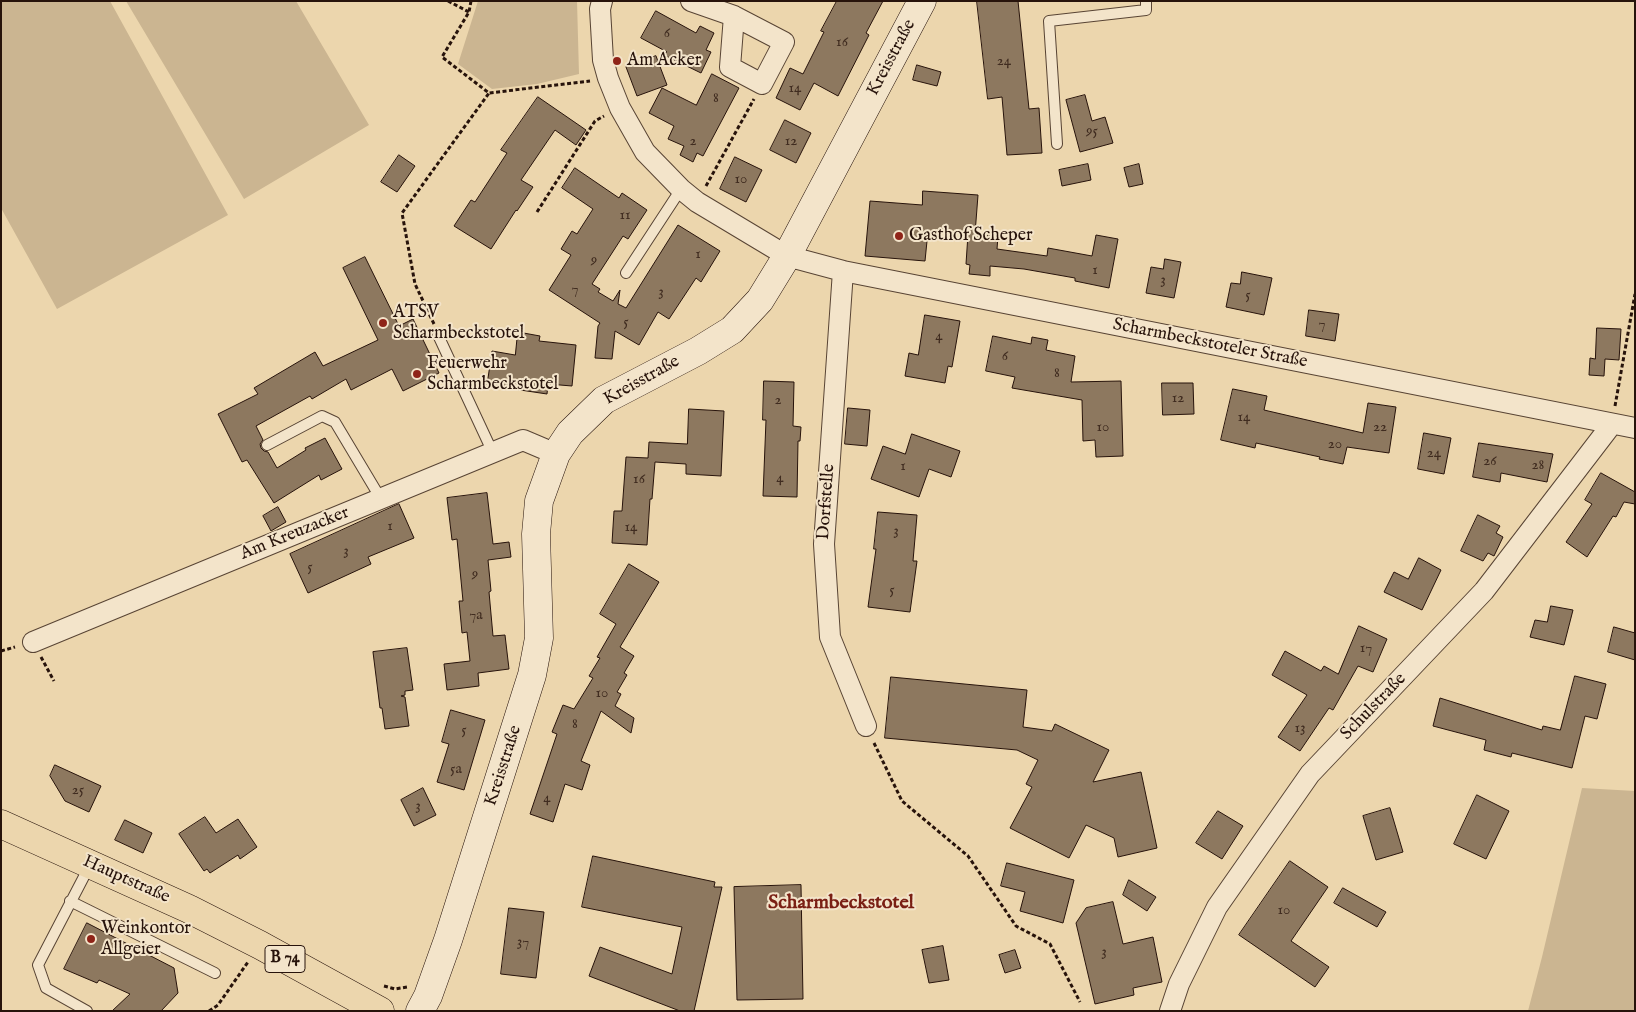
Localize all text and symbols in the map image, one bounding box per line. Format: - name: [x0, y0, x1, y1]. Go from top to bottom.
- street label: Kreisstraße: [863, 16, 921, 100]
- house number: 6: [664, 25, 670, 43]
- house number: 16: [836, 34, 848, 52]
- place label: Am Acker: [627, 50, 701, 72]
- house number: 24: [997, 53, 1011, 71]
- marker: Am Acker: [611, 55, 623, 67]
- house number: 14: [789, 80, 801, 98]
- house number: 8: [713, 90, 719, 108]
- house number: 95: [1086, 123, 1098, 141]
- house number: 2: [689, 133, 697, 151]
- house number: 12: [785, 133, 797, 151]
- house number: 10: [735, 171, 747, 189]
- house number: 11: [619, 207, 631, 225]
- place label: Gasthof Scheper: [909, 225, 1033, 247]
- marker: Gasthof Scheper: [893, 230, 905, 242]
- house number: 1: [695, 246, 701, 264]
- house number: 9: [591, 252, 597, 270]
- house number: 1: [1092, 262, 1098, 280]
- house number: 3: [1160, 272, 1166, 290]
- house number: 7: [571, 281, 579, 299]
- house number: 3: [658, 284, 664, 302]
- house number: 5: [1245, 287, 1251, 305]
- place label: ATSV Scharmbeckstotel: [393, 302, 525, 344]
- house number: 5: [623, 314, 629, 332]
- street label: Scharmbeckstoteler Straße: [1111, 315, 1309, 373]
- house number: 7: [1318, 316, 1326, 334]
- marker: ATSV Scharmbeckstotel: [377, 317, 389, 329]
- house number: 4: [935, 328, 943, 346]
- house number: 6: [1002, 348, 1008, 366]
- street label: Kreisstraße: [600, 351, 684, 411]
- place label: Feuerwehr Scharmbeckstotel: [427, 353, 559, 396]
- house number: 8: [1054, 365, 1060, 383]
- marker: Feuerwehr Scharmbeckstotel: [411, 368, 423, 380]
- house number: 12: [1172, 390, 1184, 408]
- house number: 2: [774, 392, 782, 410]
- house number: 14: [1238, 409, 1250, 427]
- house number: 10: [1097, 419, 1109, 437]
- house number: 22: [1373, 419, 1387, 437]
- house number: 20: [1328, 436, 1342, 454]
- house number: 24: [1427, 445, 1441, 463]
- house number: 26: [1483, 453, 1497, 471]
- house number: 28: [1532, 457, 1544, 475]
- house number: 1: [900, 458, 906, 476]
- street label: Dorfstelle: [814, 463, 840, 541]
- house number: 4: [776, 470, 784, 488]
- house number: 16: [633, 471, 645, 489]
- street label: Am Kreuzacker: [237, 502, 353, 566]
- house number: 1: [387, 518, 393, 536]
- house number: 14: [625, 519, 637, 537]
- house number: 3: [893, 523, 899, 541]
- house number: 3: [343, 543, 349, 561]
- house number: 5: [307, 559, 313, 577]
- house number: 9: [472, 566, 478, 584]
- house number: 5: [889, 582, 895, 600]
- house number: 7a: [469, 607, 483, 625]
- house number: 17: [1360, 640, 1372, 658]
- street label: Schulstraße: [1337, 669, 1411, 745]
- house number: 10: [596, 685, 608, 703]
- house number: 8: [572, 716, 578, 734]
- house number: 13: [1294, 720, 1306, 738]
- house number: 5: [461, 722, 467, 740]
- street label: Kreisstraße: [481, 723, 527, 809]
- house number: 5a: [450, 761, 462, 779]
- house number: 25: [72, 782, 84, 800]
- house number: 4: [543, 790, 551, 808]
- house number: 3: [415, 798, 421, 816]
- street label: Hauptstraße: [79, 851, 173, 909]
- district label: Scharmbeckstotel: [768, 892, 914, 916]
- house number: 10: [1278, 902, 1290, 920]
- place label: Weinkontor Allgeier: [101, 918, 191, 961]
- marker: Weinkontor Allgeier: [85, 933, 97, 945]
- house number: 37: [517, 934, 529, 952]
- house number: 3: [1101, 944, 1107, 962]
- road number: B 74: [265, 946, 305, 972]

